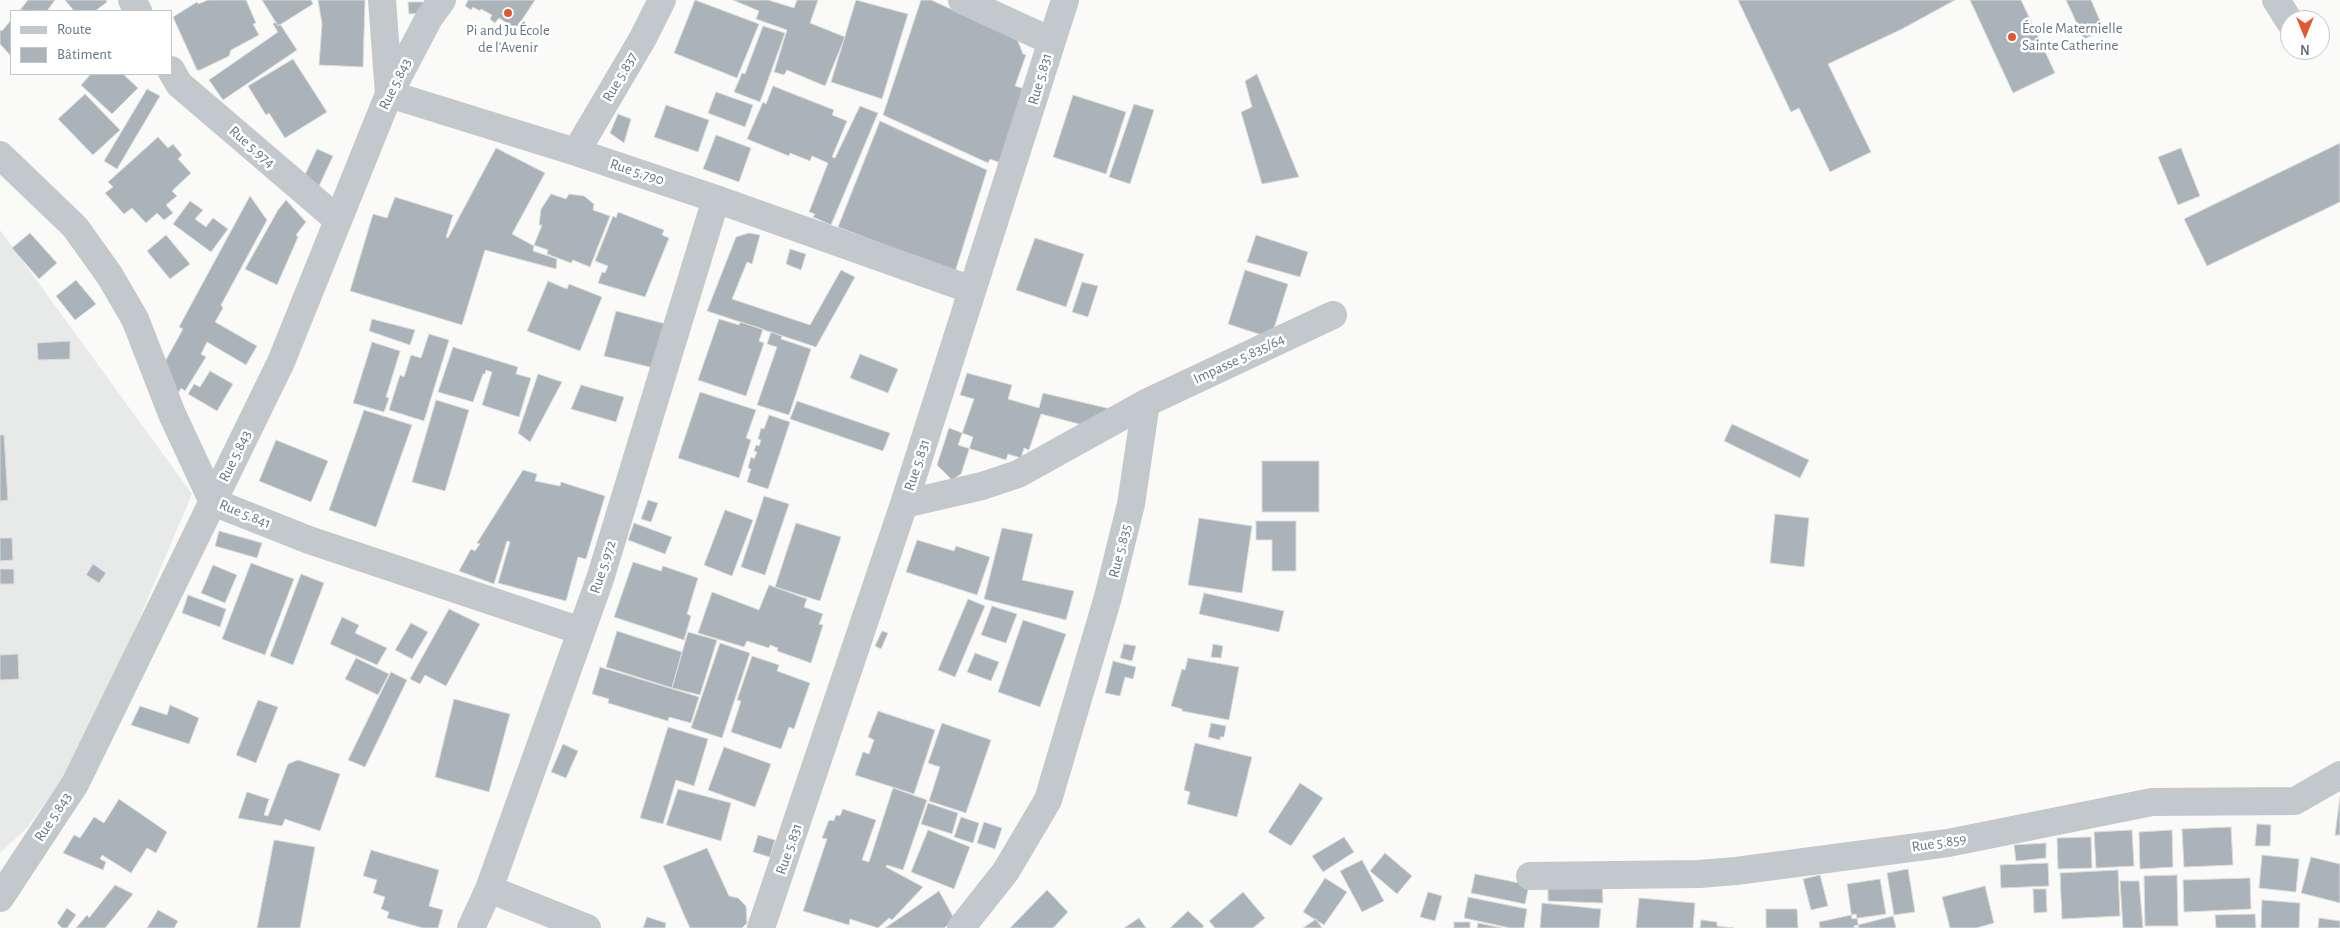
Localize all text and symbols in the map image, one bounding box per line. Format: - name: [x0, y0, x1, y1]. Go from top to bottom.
- marker: Pi and Ju École de l'Avenir: [502, 7, 514, 19]
- legend: [10, 10, 172, 75]
- north arrow: [2280, 10, 2330, 60]
- place label: École Maternielle Sainte Catherine: [2022, 19, 2123, 54]
- place label: Pi and Ju École de l'Avenir: [466, 21, 550, 56]
- text: Route: [57, 22, 91, 37]
- marker: École Maternielle Sainte Catherine: [2006, 31, 2018, 43]
- text: N: [2300, 42, 2310, 56]
- text: Bâtiment: [57, 47, 112, 62]
- street label: Rue 5.837: [599, 49, 641, 105]
- street label: Rue 5.831: [1024, 51, 1056, 107]
- street label: Rue 5.843: [375, 55, 415, 113]
- street label: Rue 5.974: [225, 122, 279, 172]
- street label: Rue 5.790: [608, 155, 666, 189]
- street label: Impasse 5.835/64: [1190, 330, 1288, 388]
- street label: Rue 5.843: [215, 427, 255, 485]
- street label: Rue 5.831: [900, 437, 934, 493]
- street label: Rue 5.841: [216, 495, 274, 533]
- street label: Rue 5.835: [1105, 522, 1135, 580]
- street label: Rue 5.972: [586, 538, 620, 596]
- street label: Rue 5.843: [30, 789, 76, 845]
- street label: Rue 5.831: [772, 821, 806, 877]
- street label: Rue 5.859: [1910, 830, 1968, 856]

